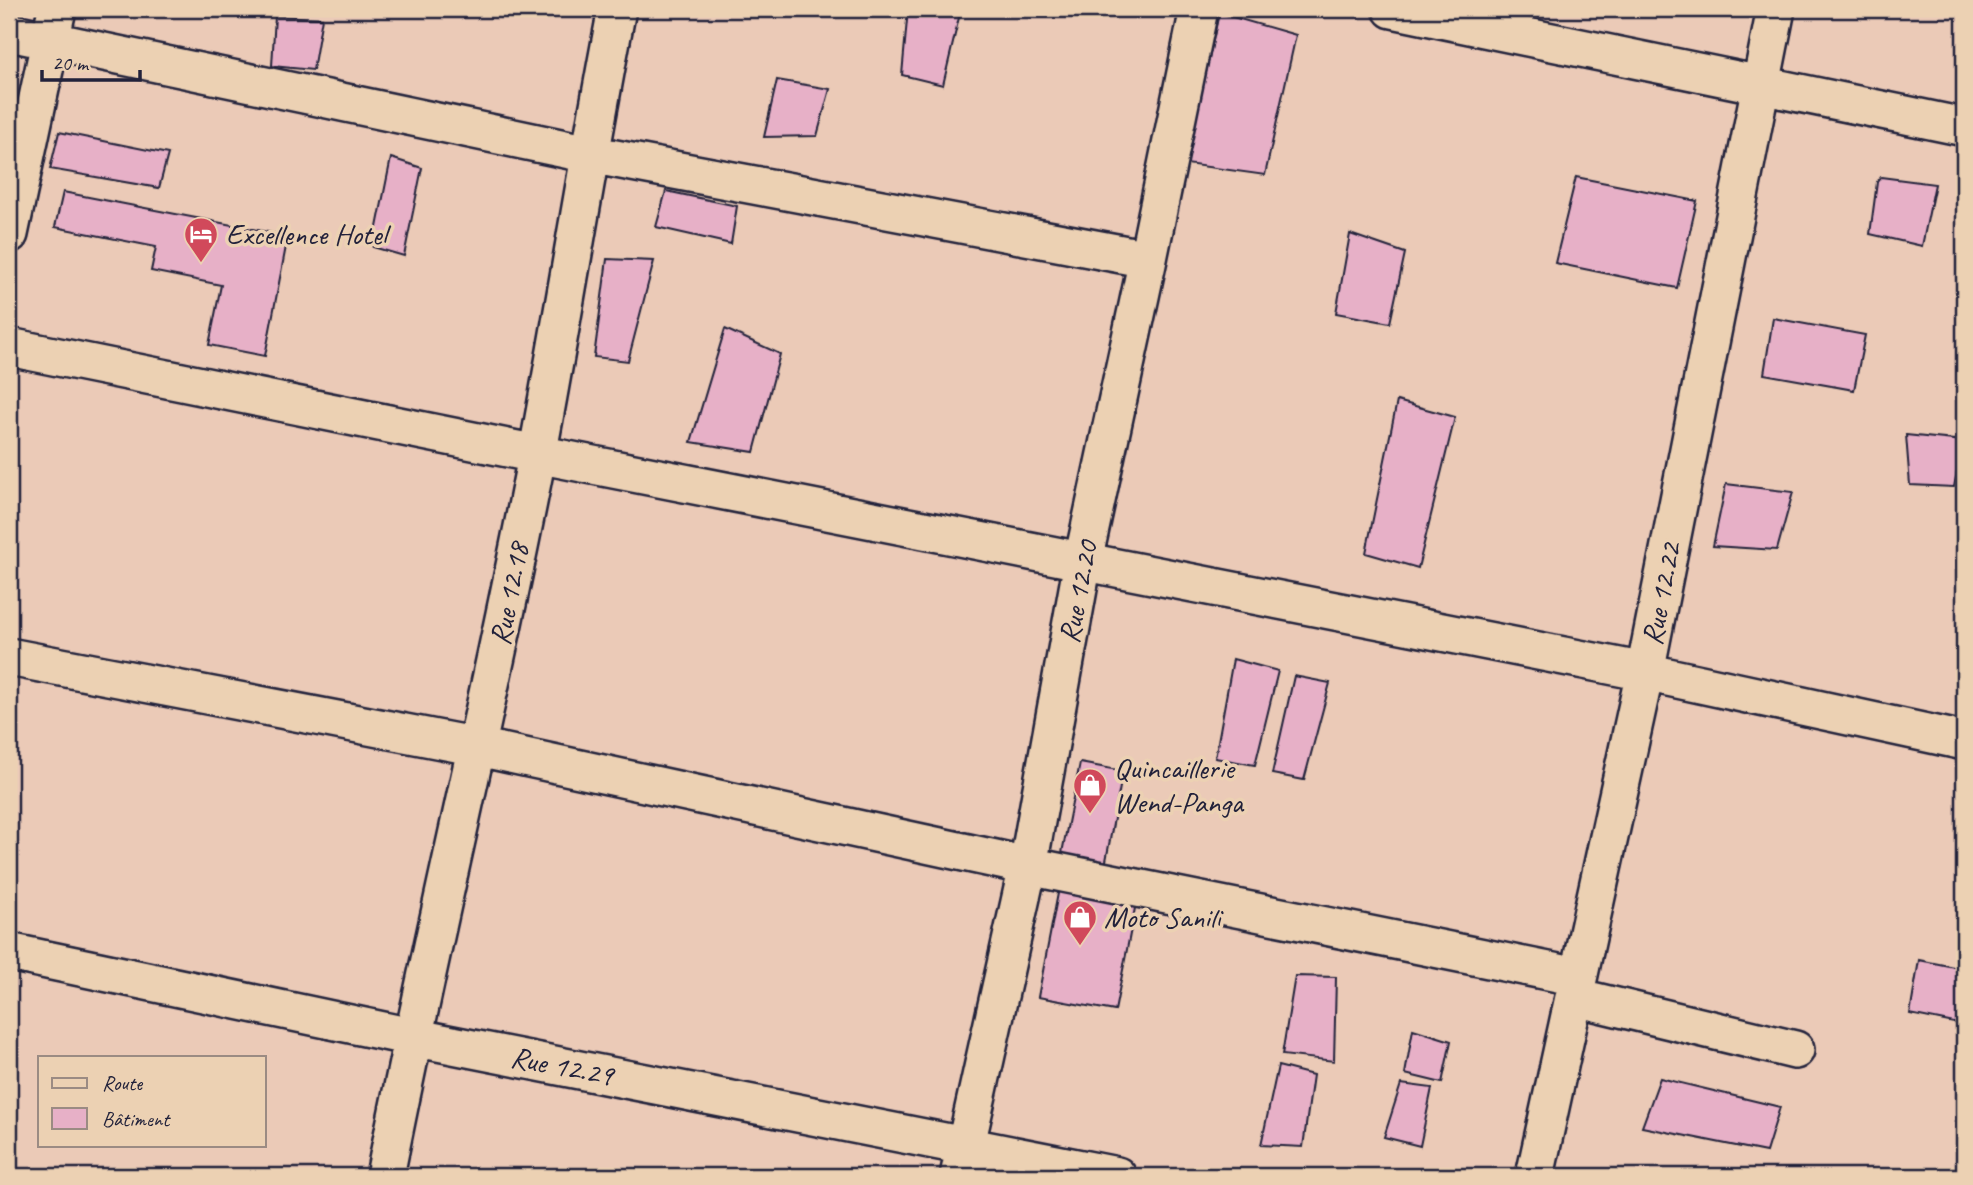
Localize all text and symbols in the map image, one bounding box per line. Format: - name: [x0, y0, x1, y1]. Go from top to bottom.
- scale bar: [42, 38, 140, 82]
- text: 20 m: [52, 50, 90, 76]
- hotel icon: Excellence Hotel: [182, 215, 220, 264]
- place label: Excellence Hotel: [226, 215, 391, 253]
- street label: Rue 12.20: [1049, 535, 1107, 646]
- street label: Rue 12.18: [480, 537, 538, 648]
- street label: Rue 12.22: [1632, 537, 1690, 648]
- place label: Quincaillerie Wend-Panga: [1114, 749, 1245, 821]
- shop icon: Quincaillerie Wend-Panga: [1071, 766, 1109, 815]
- shop icon: Moto Sanili: [1061, 898, 1099, 947]
- place label: Moto Sanili: [1104, 898, 1224, 936]
- street label: Rue 12.29: [508, 1037, 619, 1095]
- legend: [38, 1056, 266, 1146]
- text: Route: [102, 1070, 143, 1096]
- text: Bâtiment: [102, 1106, 171, 1132]

